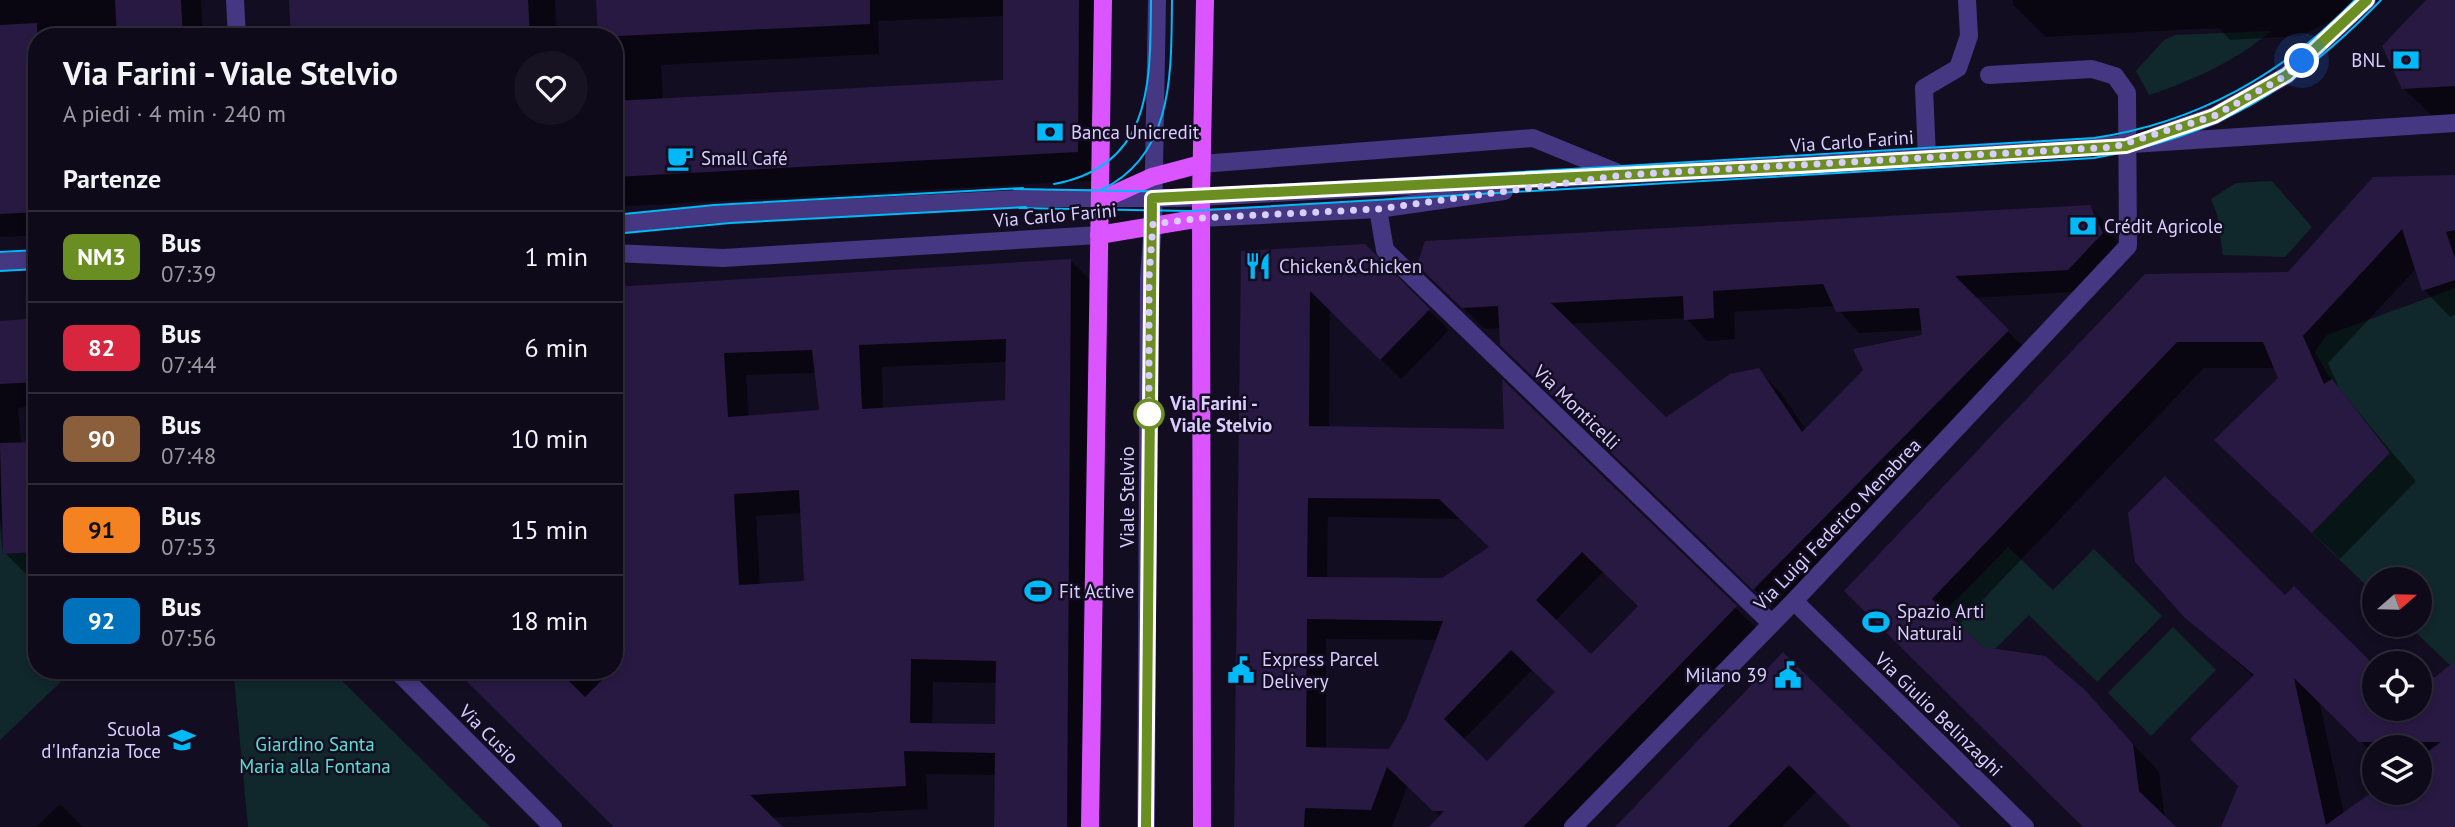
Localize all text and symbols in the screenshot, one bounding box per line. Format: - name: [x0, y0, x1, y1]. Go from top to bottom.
- your location: [2284, 43, 2319, 78]
- bank icon: BNL: [2391, 45, 2421, 75]
- place label: BNL: [2351, 48, 2385, 72]
- text: Via Farini - Viale Stelvio: [63, 51, 398, 94]
- button: heart: [514, 51, 588, 125]
- text: A piedi · 4 min · 240 m: [63, 99, 286, 128]
- bank icon: Banca Unicredit: [1035, 117, 1065, 147]
- place label: Banca Unicredit: [1071, 120, 1200, 144]
- street label: Via Carlo Farini: [1788, 125, 1915, 157]
- cafe icon: Small Café: [665, 143, 695, 173]
- place label: Small Café: [701, 146, 788, 170]
- text: Partenze: [63, 162, 161, 195]
- street label: Via Carlo Farini: [991, 198, 1118, 232]
- bank icon: Crédit Agricole: [2068, 211, 2098, 241]
- place label: Crédit Agricole: [2104, 214, 2223, 238]
- text: Bus: [161, 226, 201, 259]
- text: 1 min: [525, 240, 588, 273]
- text: NM3: [77, 241, 126, 272]
- restaurant icon: Chicken&Chicken: [1243, 251, 1273, 281]
- place label: Chicken&Chicken: [1279, 254, 1422, 278]
- text: 07:39: [161, 259, 216, 288]
- text: Bus: [161, 317, 201, 350]
- text: 6 min: [525, 331, 588, 364]
- text: 82: [88, 332, 115, 363]
- text: 07:44: [161, 350, 216, 379]
- street label: Via Monticelli: [1528, 359, 1625, 454]
- place label: Via Farini - Viale Stelvio: [1169, 391, 1272, 437]
- marker: Via Farini - Viale Stelvio: [1134, 399, 1164, 429]
- text: Bus: [161, 408, 201, 441]
- text: 10 min: [510, 422, 588, 455]
- text: 90: [88, 423, 115, 454]
- street label: Via Luigi Federico Menabrea: [1748, 433, 1926, 616]
- text: 07:48: [161, 441, 216, 470]
- street label: Viale Stelvio: [1115, 446, 1139, 549]
- text: Bus: [161, 499, 201, 532]
- text: 15 min: [510, 513, 588, 546]
- text: 91: [88, 514, 115, 545]
- text: 07:53: [161, 532, 216, 561]
- north arrow: [2362, 567, 2432, 637]
- map controls: [2362, 567, 2432, 805]
- sports icon: Fit Active: [1023, 576, 1053, 606]
- place label: Fit Active: [1059, 579, 1134, 603]
- text: Bus: [161, 590, 201, 623]
- place label: Spazio Arti Naturali: [1897, 599, 1985, 645]
- text: 18 min: [510, 604, 588, 637]
- text: 92: [88, 605, 115, 636]
- sports icon: Spazio Arti Naturali: [1861, 607, 1891, 637]
- text: 07:56: [161, 623, 216, 652]
- street label: Via Giulio Belinzaghi: [1869, 646, 2008, 781]
- place label: Express Parcel Delivery: [1262, 647, 1379, 693]
- button: locate: [2362, 651, 2432, 721]
- public building icon: Express Parcel Delivery: [1226, 655, 1256, 685]
- public building icon: Milano 39: [1773, 660, 1803, 690]
- place label: Milano 39: [1686, 663, 1767, 687]
- street label: Via Cusio: [453, 698, 524, 769]
- place label: Scuola d'Infanzia Toce: [41, 717, 161, 763]
- school or university icon: Scuola d'Infanzia Toce: [167, 725, 197, 755]
- park label: Giardino Santa Maria alla Fontana: [239, 732, 391, 778]
- button: layers: [2362, 735, 2432, 805]

